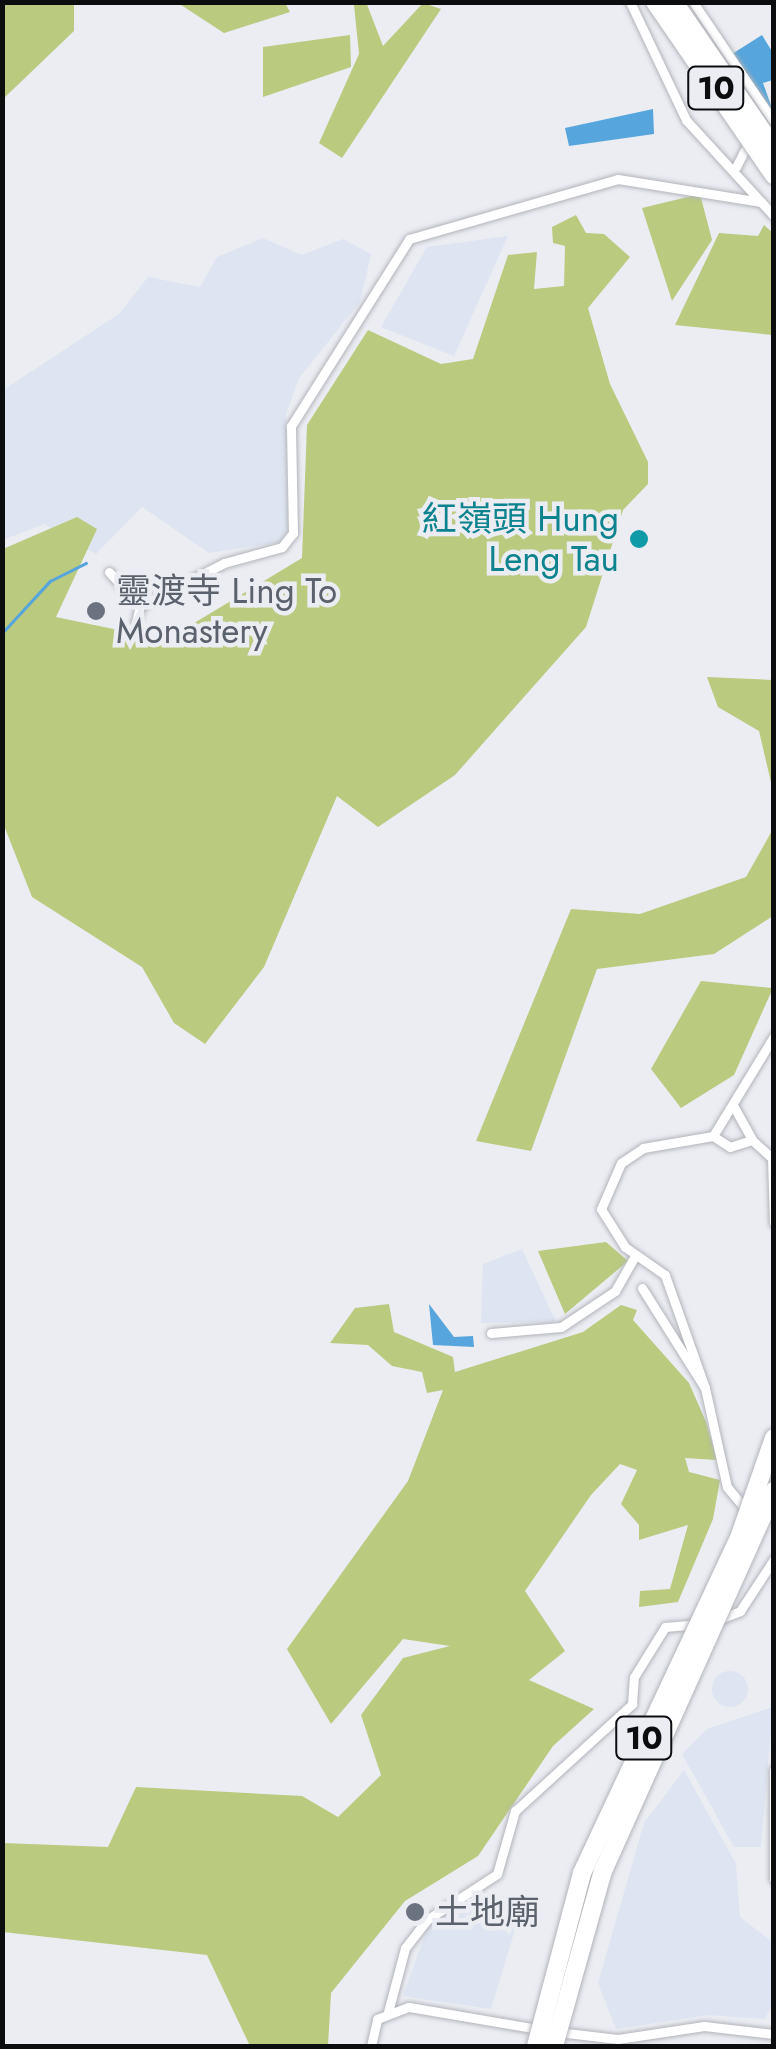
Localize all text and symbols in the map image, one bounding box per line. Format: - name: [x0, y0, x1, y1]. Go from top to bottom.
- road number: 10: [686, 61, 746, 115]
- place label: 紅嶺頭 Hung Leng Tau: [422, 498, 619, 580]
- marker: 紅嶺頭 Hung Leng Tau: [628, 528, 650, 550]
- place label: 靈渡寺 Ling To Monastery: [116, 570, 337, 652]
- marker: 靈渡寺 Ling To Monastery: [85, 600, 107, 622]
- road number: 10: [614, 1711, 674, 1765]
- place label: 土地廟: [435, 1891, 540, 1933]
- marker: 土地廟: [404, 1901, 426, 1923]

